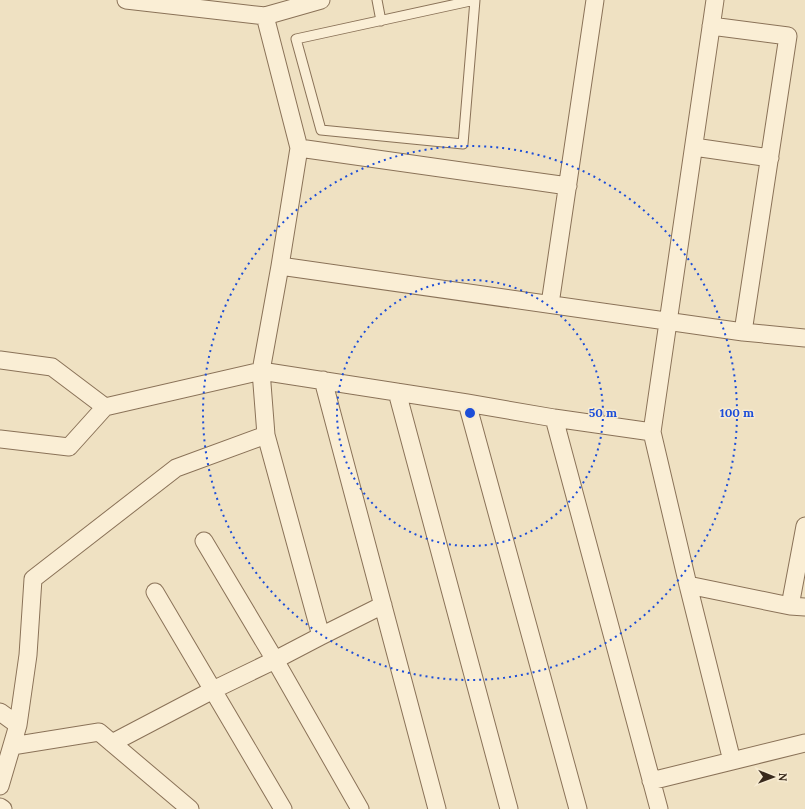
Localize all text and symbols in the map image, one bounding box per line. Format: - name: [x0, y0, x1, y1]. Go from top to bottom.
- text: 50 m: [589, 405, 617, 420]
- text: 100 m: [720, 405, 754, 420]
- centre of rings: [463, 406, 477, 420]
- north arrow: [753, 757, 793, 797]
- text: N: [776, 773, 790, 782]

